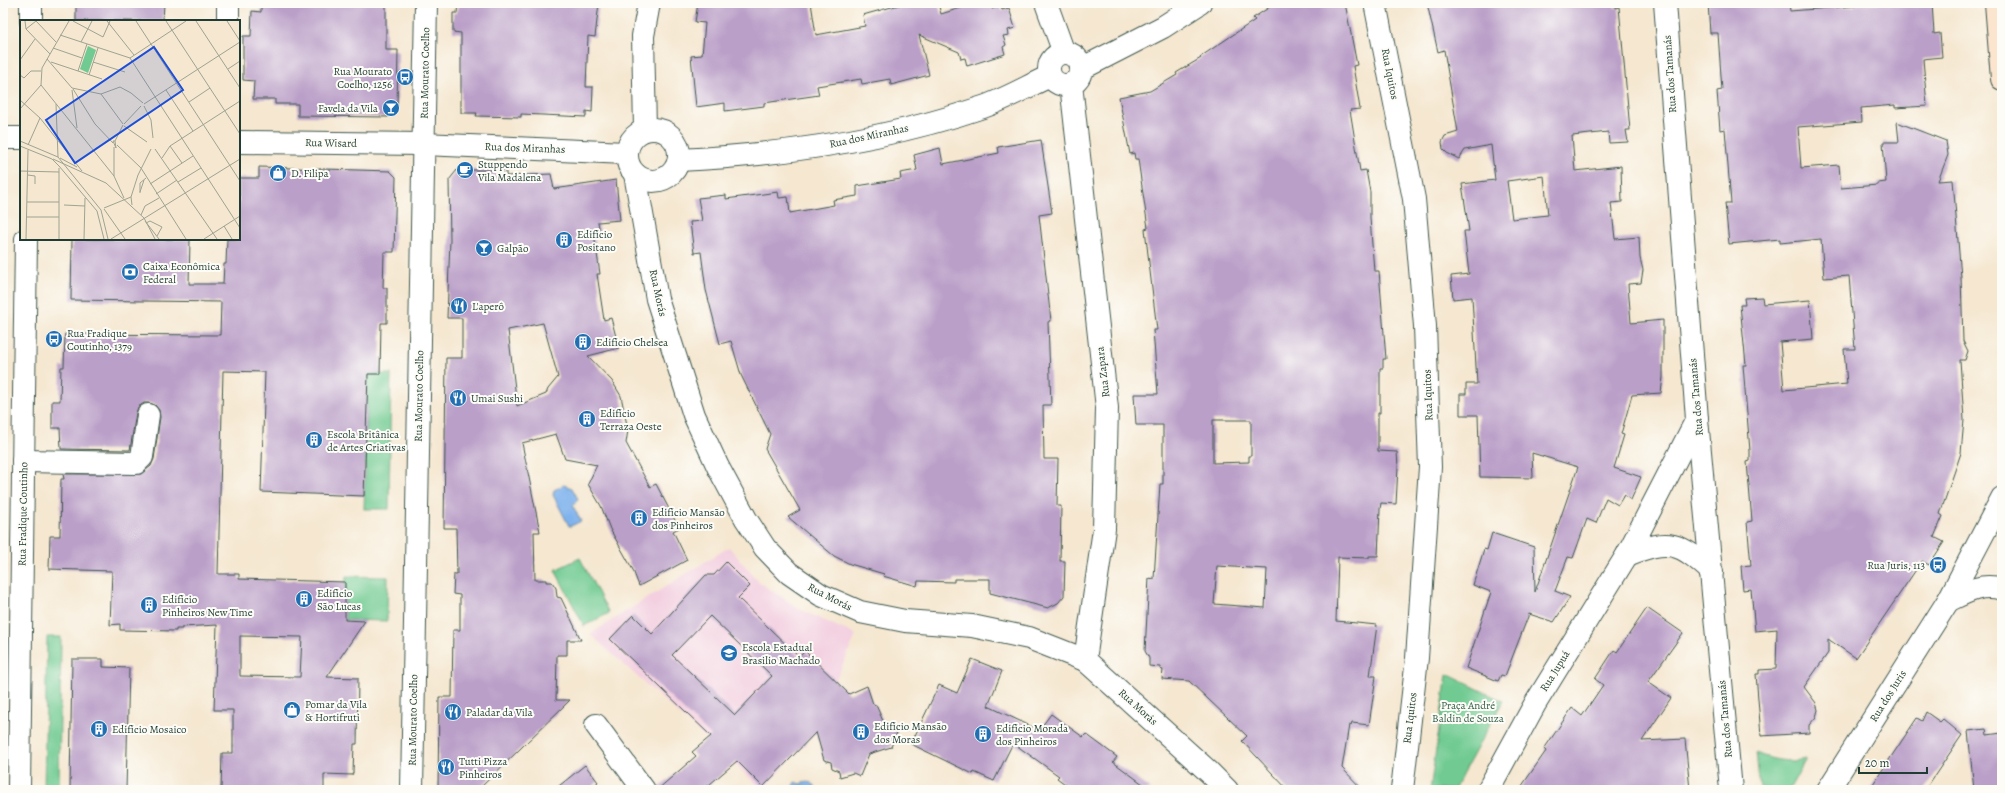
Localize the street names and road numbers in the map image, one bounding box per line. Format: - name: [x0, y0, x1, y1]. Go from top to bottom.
- street label: Rua Mourato Coelho: [417, 26, 433, 119]
- street label: Rua dos Tamanás: [1660, 35, 1680, 113]
- street label: Rua Iquitos: [1378, 47, 1402, 101]
- street label: Rua dos Miranhas: [828, 120, 910, 152]
- street label: Rua Wisard: [305, 135, 357, 151]
- street label: Rua dos Miranhas: [484, 139, 566, 157]
- street label: Rua Morás: [646, 268, 670, 318]
- street label: Rua Zapara: [1092, 345, 1114, 398]
- street label: Rua Mourato Coelho: [411, 349, 427, 442]
- street label: Rua dos Tamanás: [1685, 357, 1707, 437]
- street label: Rua Iquitos: [1420, 369, 1436, 421]
- street label: Rua Fradique Coutinho: [15, 461, 31, 566]
- street label: Rua Morás: [805, 579, 855, 615]
- street label: Rua Jupuá: [1537, 647, 1574, 694]
- street label: Rua dos Juris: [1866, 667, 1910, 725]
- street label: Rua Mourato Coelho: [405, 673, 421, 766]
- street label: Rua dos Tamanás: [1714, 679, 1736, 759]
- street label: Rua Morás: [1115, 685, 1161, 729]
- street label: Rua Iquitos: [1399, 691, 1421, 745]

